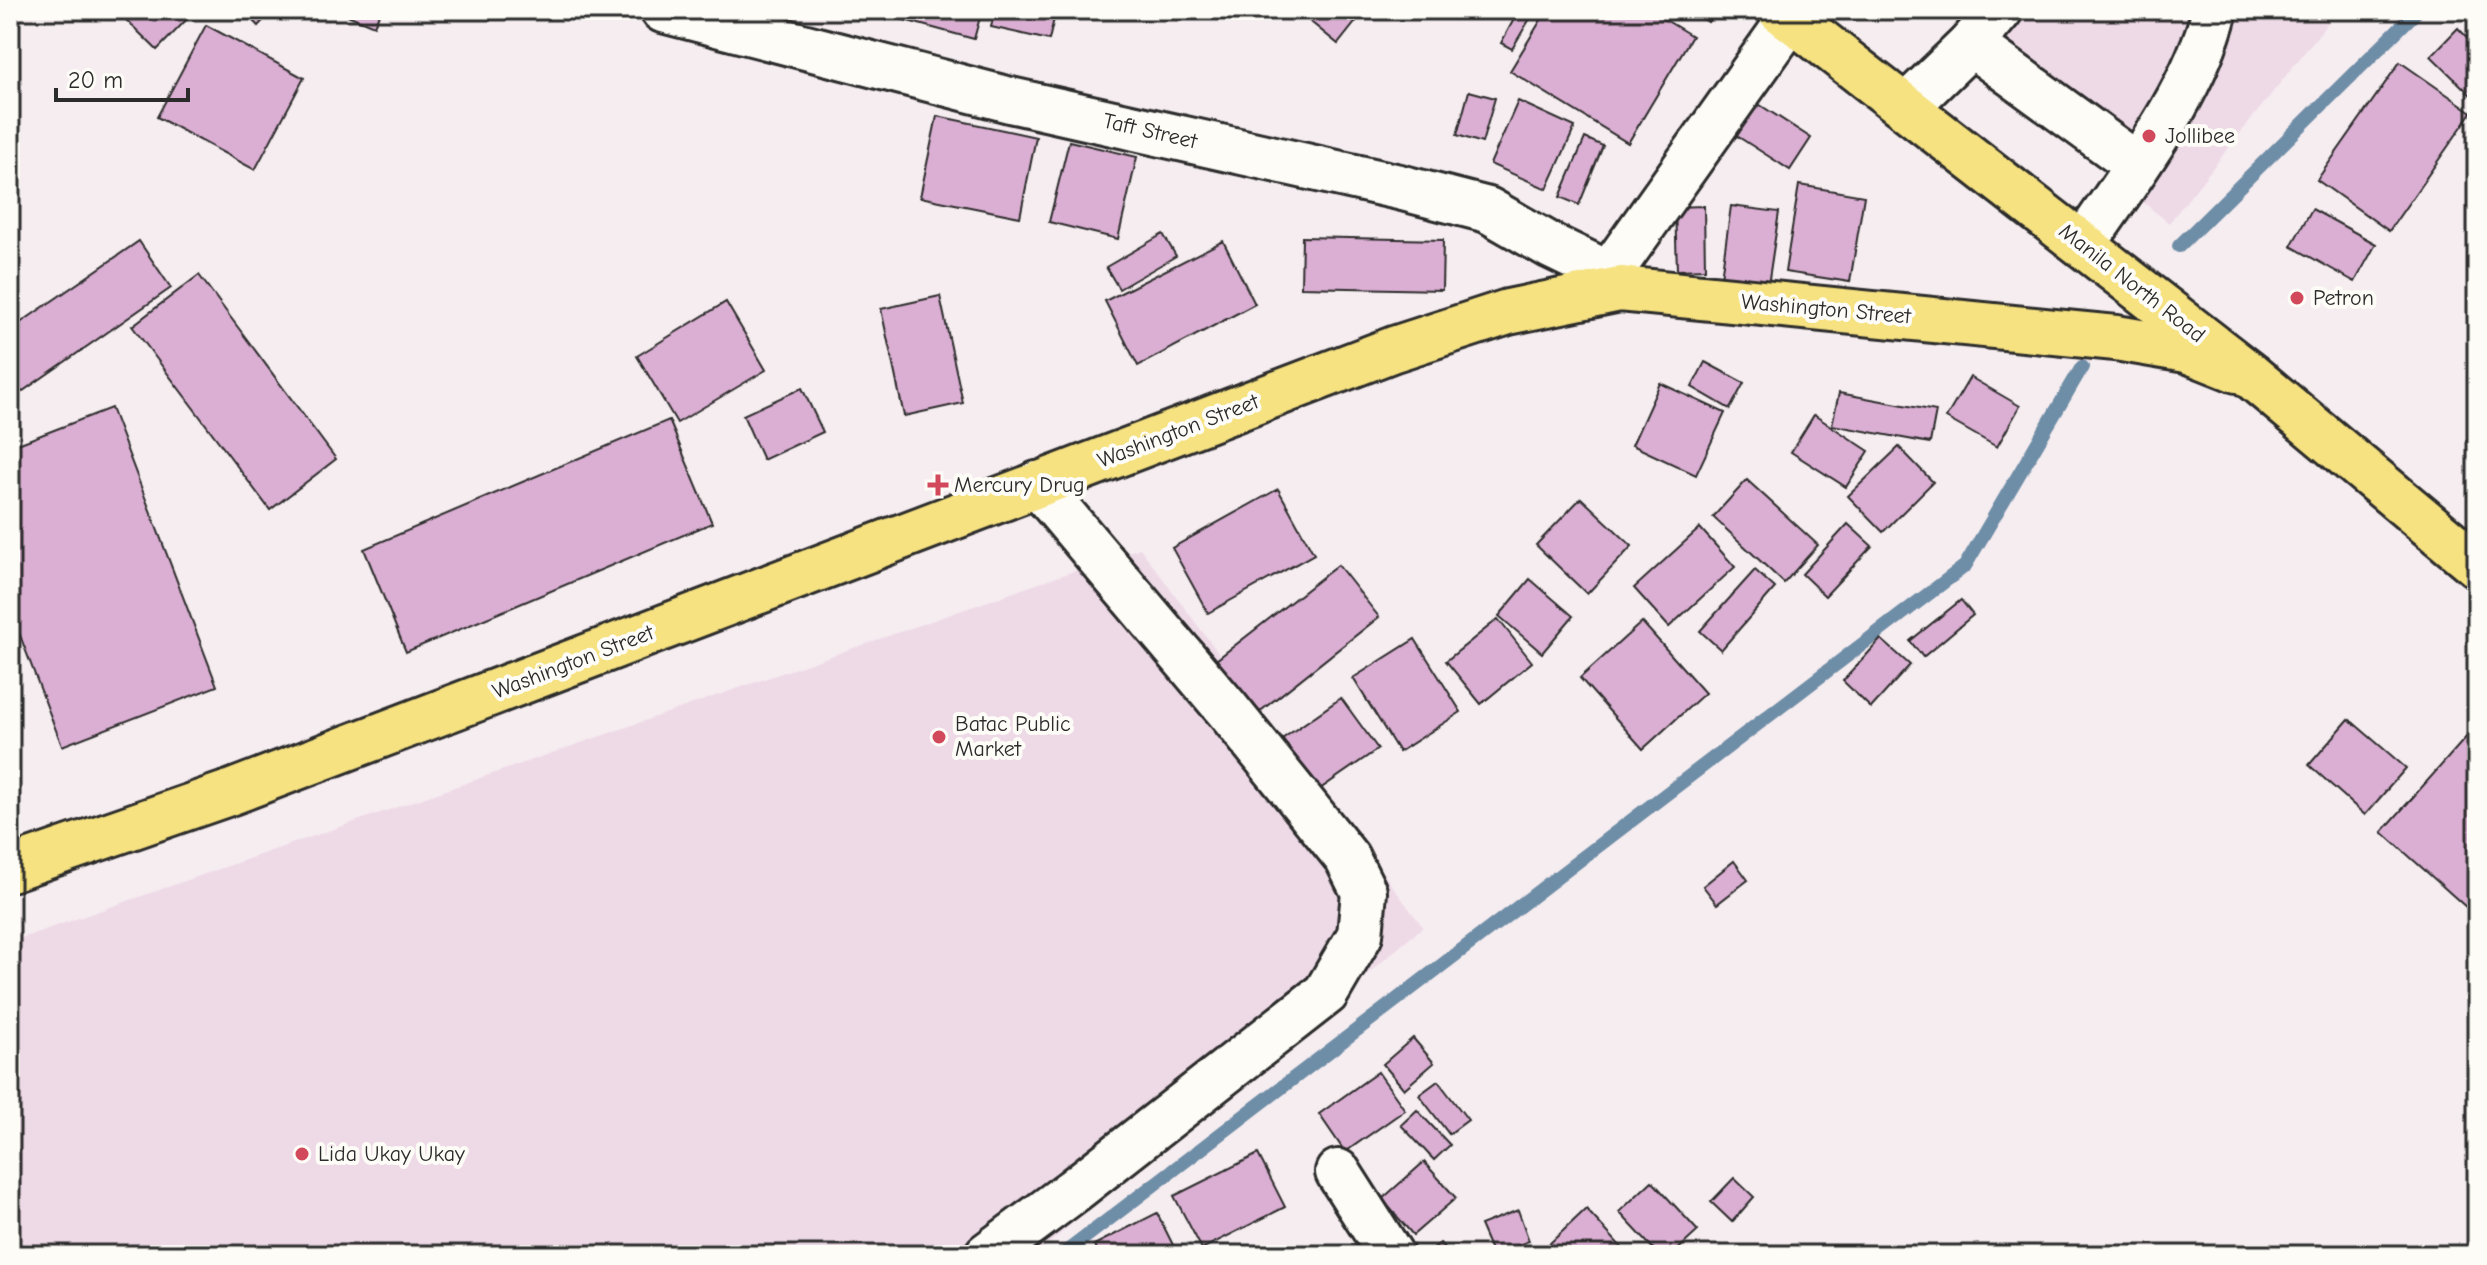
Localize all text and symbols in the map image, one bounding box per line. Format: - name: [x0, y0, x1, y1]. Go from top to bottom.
- scale bar: [56, 52, 188, 102]
- text: 20 m: [68, 66, 123, 94]
- street label: Taft Street: [1100, 108, 1200, 155]
- place label: Jollibee: [2165, 123, 2235, 149]
- marker: Jollibee: [2140, 127, 2158, 145]
- street label: Manila North Road: [2054, 218, 2210, 348]
- place label: Petron: [2313, 285, 2374, 311]
- street label: Washington Street: [1740, 289, 1913, 329]
- marker: Petron: [2288, 289, 2306, 307]
- street label: Washington Street: [1094, 388, 1263, 474]
- place label: Mercury Drug: [954, 472, 1085, 498]
- marker: Mercury Drug: [929, 476, 947, 494]
- street label: Washington Street: [489, 619, 658, 705]
- place label: Batac Public Market: [955, 711, 1071, 762]
- marker: Batac Public Market: [930, 728, 948, 746]
- place label: Lida Ukay Ukay: [318, 1141, 465, 1167]
- marker: Lida Ukay Ukay: [293, 1145, 311, 1163]

